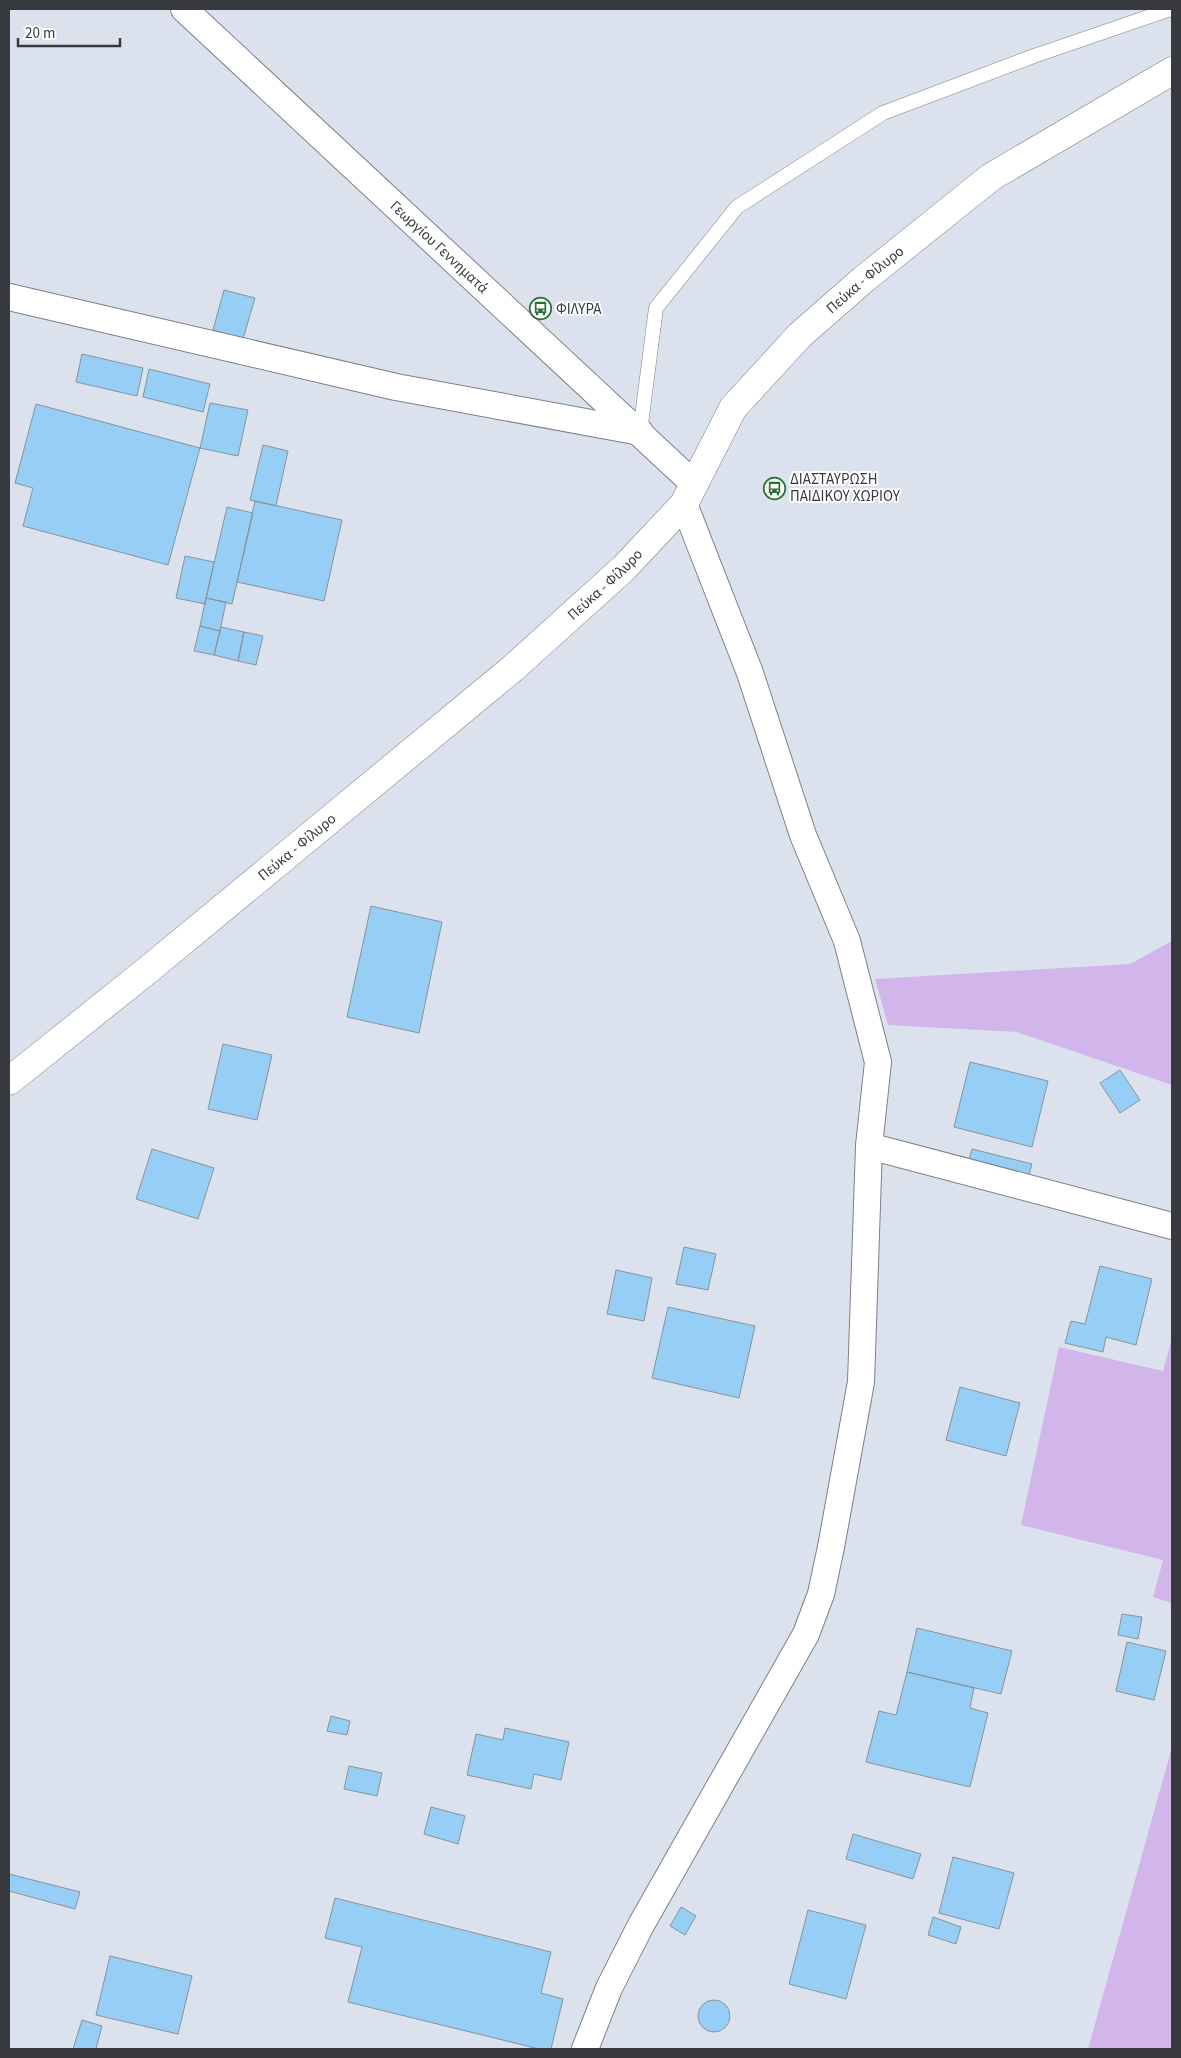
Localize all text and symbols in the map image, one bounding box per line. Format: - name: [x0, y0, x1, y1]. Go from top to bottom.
- scale bar: [18, 15, 120, 47]
- text: 20 m: [25, 23, 55, 44]
- street label: Γεωργίου Γεννηματά: [385, 196, 493, 299]
- street label: Πεύκα - Φίλυρο: [822, 241, 909, 319]
- bus stop icon: ΦΙΛΥΡΑ: [528, 297, 552, 321]
- place label: ΦΙΛΥΡΑ: [556, 299, 602, 320]
- place label: ΔΙΑΣΤΑΥΡΩΣΗ ΠΑΙΔΙΚΟΥ ΧΩΡΙΟΥ: [790, 469, 901, 507]
- bus stop icon: ΔΙΑΣΤΑΥΡΩΣΗ ΠΑΙΔΙΚΟΥ ΧΩΡΙΟΥ: [762, 476, 786, 500]
- street label: Πεύκα - Φίλυρο: [563, 544, 648, 625]
- street label: Πεύκα - Φίλυρο: [253, 809, 341, 886]

